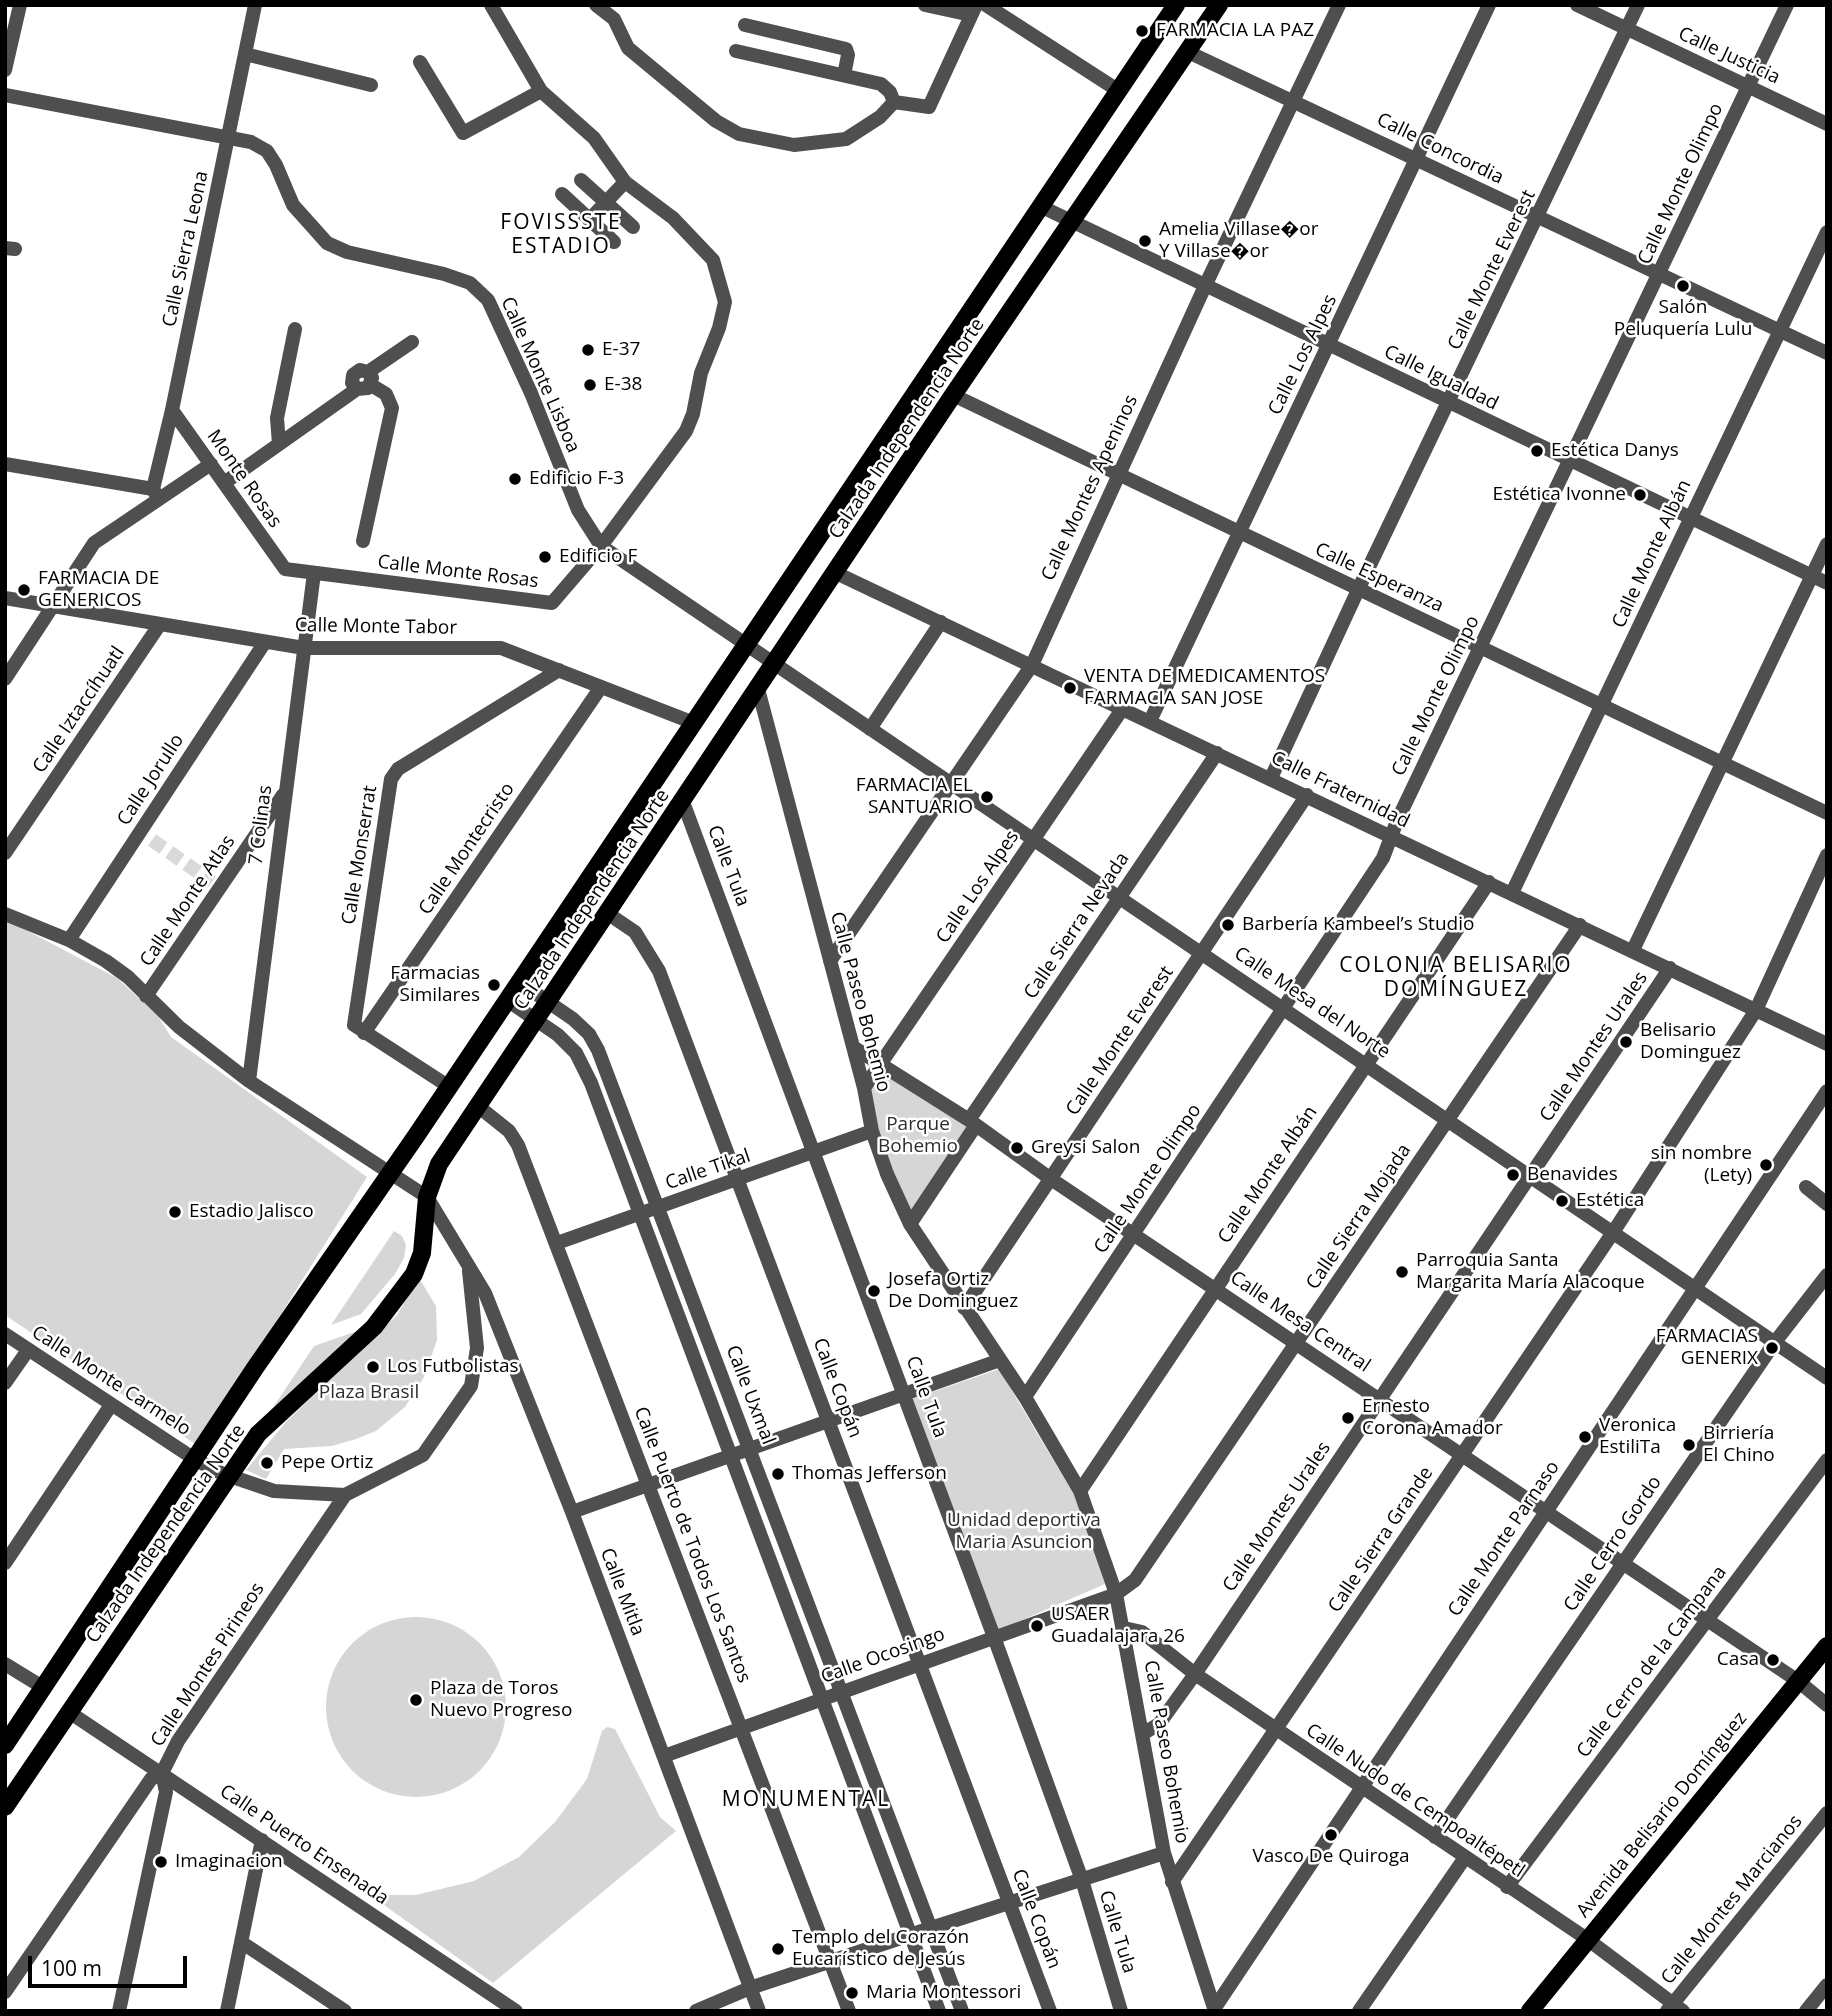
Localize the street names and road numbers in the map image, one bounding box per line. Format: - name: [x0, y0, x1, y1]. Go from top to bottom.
- street label: Calle Justicia: [1675, 23, 1783, 89]
- street label: Calle Monte Olimpo: [1634, 100, 1728, 268]
- street label: Calle Concordia: [1373, 108, 1507, 190]
- street label: Calle Sierra Leona: [158, 169, 214, 329]
- street label: Calle Monte Everest: [1443, 186, 1541, 354]
- street label: Calle Los Alpes: [1264, 291, 1342, 419]
- street label: Calle Monte Lisboa: [495, 294, 585, 456]
- street label: Calzada Independencia Norte: [824, 314, 990, 544]
- street label: Calle Igualdad: [1380, 341, 1502, 415]
- street label: Calle Montes Apeninos: [1037, 392, 1143, 584]
- street label: Monte Rosas: [202, 426, 286, 532]
- street label: Calle Monte Albán: [1608, 476, 1696, 632]
- street label: Calle Esperanza: [1311, 538, 1447, 618]
- street label: Calle Monte Rosas: [376, 551, 540, 593]
- street label: Calle Monte Olimpo: [1387, 612, 1485, 780]
- street label: Calle Monte Tabor: [295, 614, 457, 640]
- street label: Calle Iztaccíhuatl: [28, 642, 130, 778]
- street label: Calle Jorullo: [113, 730, 189, 830]
- street label: Calle Fraternidad: [1267, 747, 1413, 833]
- street label: Calle Montecristo: [414, 779, 520, 919]
- street label: 7 Colinas: [245, 784, 277, 866]
- street label: Calle Monserrat: [338, 784, 382, 926]
- street label: Calzada Independencia Norte: [509, 785, 675, 1015]
- street label: Calle Tula: [702, 822, 754, 910]
- street label: Calle Los Alpes: [932, 826, 1024, 948]
- street label: Calle Monte Atlas: [136, 831, 240, 971]
- street label: Calle Sierra Nevada: [1020, 848, 1134, 1004]
- street label: Calle Paseo Bohemio: [825, 909, 895, 1095]
- street label: Calle Mesa del Norte: [1230, 942, 1394, 1064]
- street label: Calle Monte Everest: [1062, 962, 1178, 1120]
- street label: Calle Montes Urales: [1535, 968, 1653, 1126]
- street label: Calle Monte Olimpo: [1090, 1100, 1206, 1258]
- street label: Calle Monte Albán: [1214, 1102, 1322, 1248]
- street label: Calle Sierra Mojada: [1302, 1140, 1416, 1294]
- street label: Calle Tikal: [663, 1145, 753, 1195]
- street label: Calle Mesa Central: [1226, 1267, 1374, 1377]
- street label: Calle Monte Carmelo: [27, 1321, 195, 1441]
- street label: Calle Copán: [808, 1335, 866, 1441]
- street label: Calle Uxmal: [721, 1342, 779, 1448]
- street label: Calle Tula: [901, 1353, 951, 1441]
- street label: Calle Puerto de Todos Los Santos: [629, 1404, 755, 1686]
- street label: Calzada Independencia Norte: [82, 1420, 250, 1648]
- street label: Calle Montes Urales: [1218, 1438, 1336, 1596]
- street label: Calle Monte Parnaso: [1443, 1457, 1565, 1621]
- street label: Calle Sierra Grande: [1324, 1463, 1438, 1617]
- street label: Calle Cerro Gordo: [1559, 1472, 1667, 1616]
- street label: Calle Mitla: [595, 1545, 649, 1639]
- street label: Calle Cerro de la Campana: [1572, 1562, 1732, 1762]
- street label: Calle Montes Pirineos: [146, 1579, 270, 1751]
- street label: Calle Ocosingo: [818, 1623, 948, 1689]
- street label: Calle Paseo Bohemio: [1139, 1659, 1193, 1845]
- street label: Avenida Belisario Domínguez: [1572, 1708, 1752, 1922]
- street label: Calle Nudo de Cempoaltépetl: [1301, 1719, 1529, 1883]
- street label: Calle Puerto Ensenada: [215, 1780, 393, 1910]
- street label: Calle Montes Marcianos: [1657, 1811, 1807, 1989]
- street label: Calle Copán: [1007, 1866, 1065, 1972]
- street label: Calle Tula: [1094, 1888, 1140, 1976]

